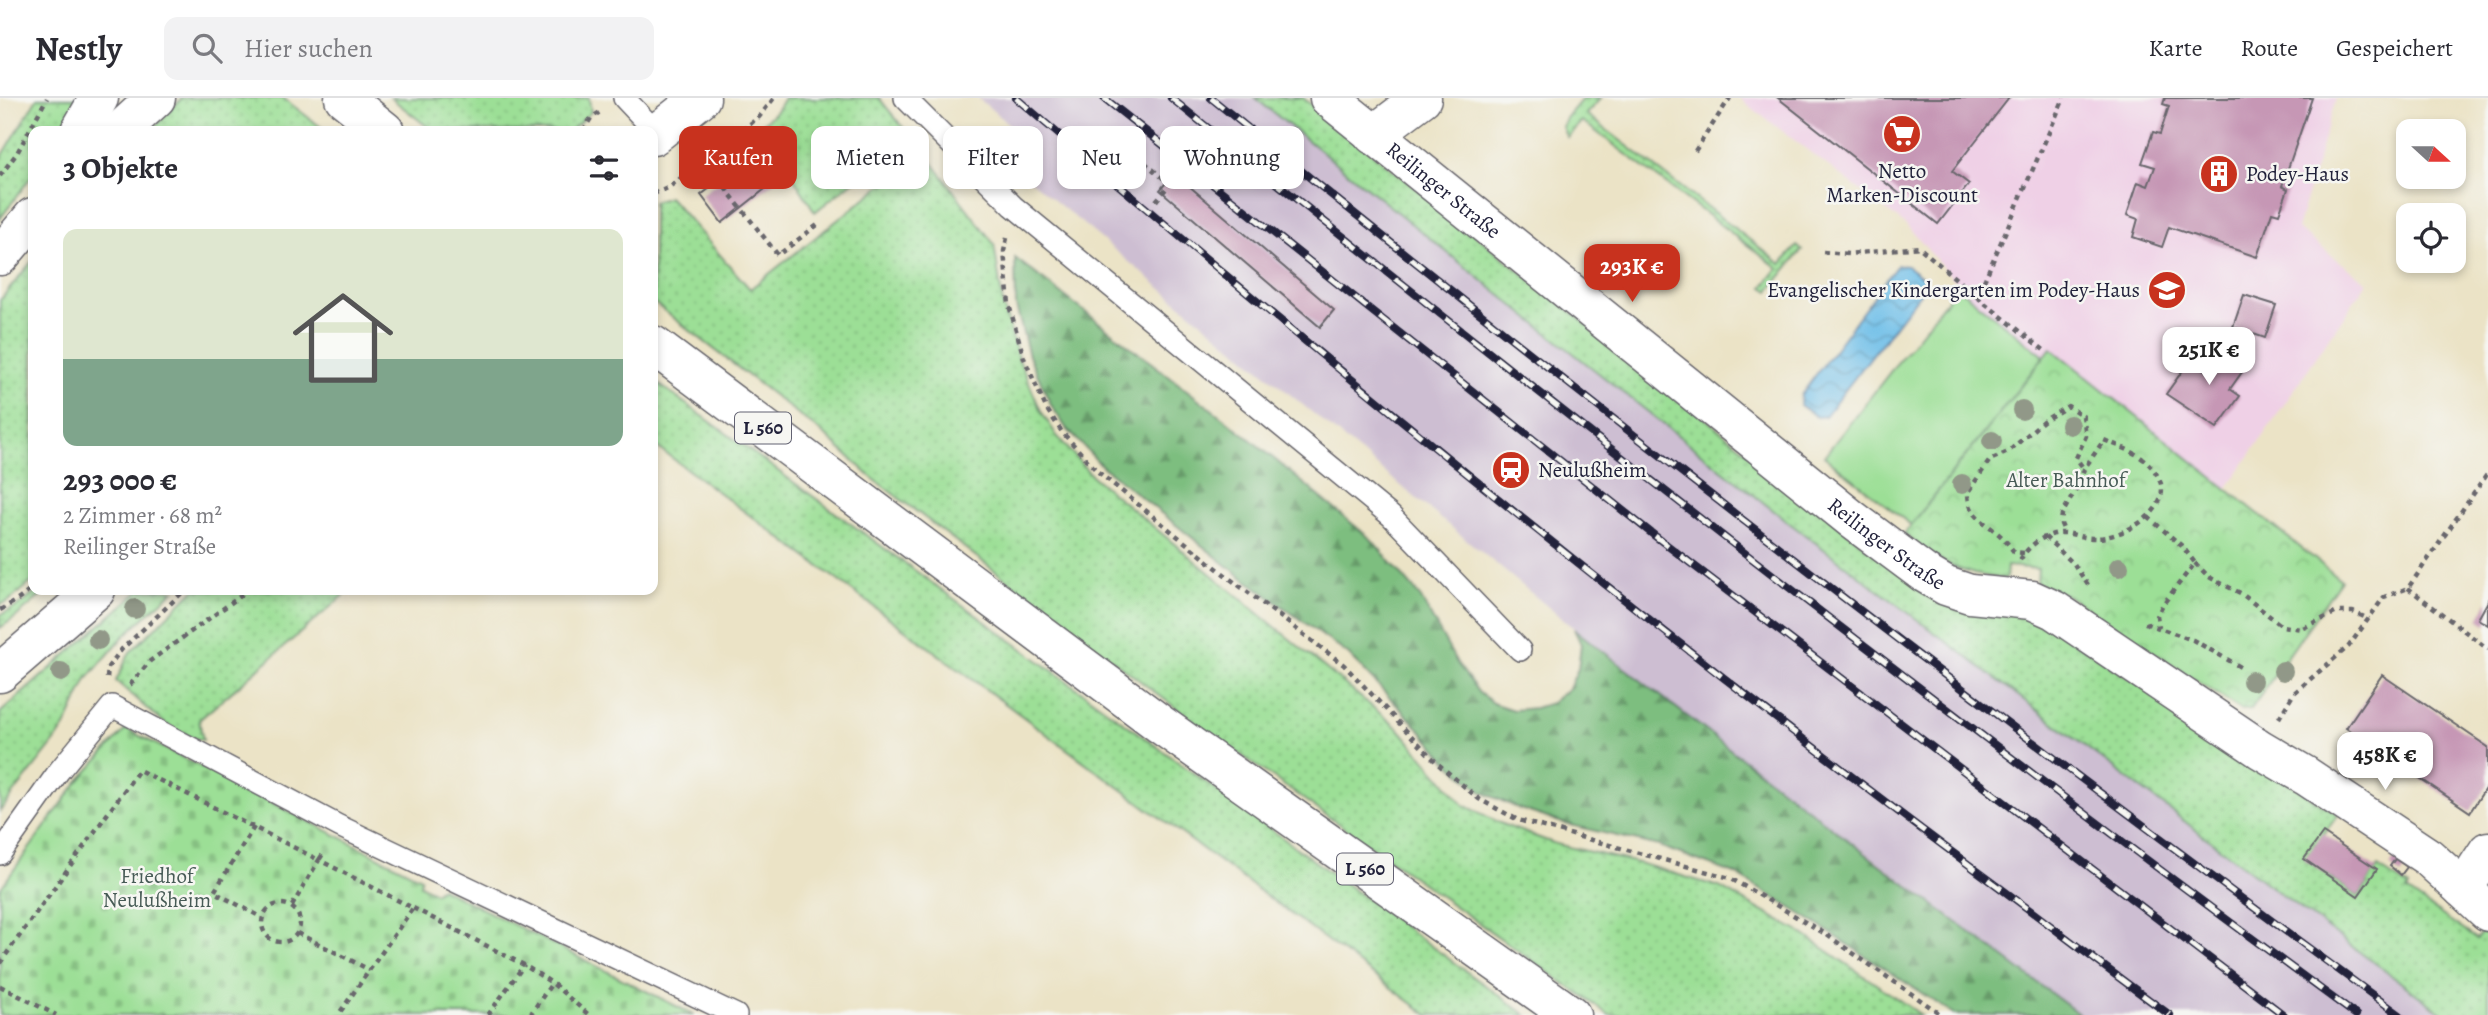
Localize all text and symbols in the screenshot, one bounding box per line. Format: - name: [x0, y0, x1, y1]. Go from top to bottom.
- search box: [164, 17, 654, 80]
- text: Nestly: [35, 26, 122, 71]
- icon: search: [188, 29, 226, 67]
- text: Hier suchen: [244, 31, 373, 66]
- text: Karte: [2149, 32, 2202, 64]
- text: Route: [2240, 32, 2298, 64]
- text: Gespeichert: [2336, 32, 2453, 64]
- supermarket icon: Netto Marken-Discount: [1881, 113, 1923, 155]
- north arrow: [2396, 119, 2466, 189]
- map controls: [2396, 119, 2466, 273]
- chip: Kaufen: [679, 126, 797, 189]
- chip: Mieten: [811, 126, 929, 189]
- chip: Filter: [943, 126, 1043, 189]
- chip: Neu: [1057, 126, 1146, 189]
- chip: Wohnung: [1160, 126, 1304, 189]
- street label: Reilinger Straße: [1380, 135, 1507, 245]
- text: 3 Objekte: [63, 148, 178, 188]
- icon: filters: [585, 149, 623, 187]
- building icon: Podey-Haus: [2198, 153, 2240, 195]
- place label: Netto Marken-Discount: [1826, 157, 1978, 209]
- place label: Podey-Haus: [2246, 160, 2349, 188]
- button: locate: [2396, 203, 2466, 273]
- pin: 293K €: [1575, 244, 1689, 304]
- text: 293K €: [1600, 251, 1664, 282]
- school or university icon: Evangelischer Kindergarten im Podey-Haus: [2146, 269, 2188, 311]
- icon: home: [280, 275, 406, 401]
- place label: Evangelischer Kindergarten im Podey-Haus: [1767, 276, 2140, 304]
- pin: 251K €: [2152, 328, 2266, 387]
- text: 251K €: [2178, 334, 2240, 365]
- road number: L 560: [735, 412, 791, 444]
- station icon: Neulußheim: [1490, 449, 1532, 491]
- place label: Neulußheim: [1538, 456, 1646, 484]
- text: 293 000 €: [63, 460, 177, 500]
- park label: Alter Bahnhof: [2005, 466, 2129, 494]
- street label: Reilinger Straße: [1822, 491, 1951, 597]
- text: 2 Zimmer · 68 m²: [63, 500, 222, 531]
- text: Reilinger Straße: [63, 531, 216, 562]
- pin: 458K €: [2328, 732, 2442, 792]
- text: 458K €: [2353, 739, 2417, 770]
- road number: L 560: [1337, 854, 1393, 884]
- park label: Friedhof Neulußheim: [103, 862, 211, 914]

